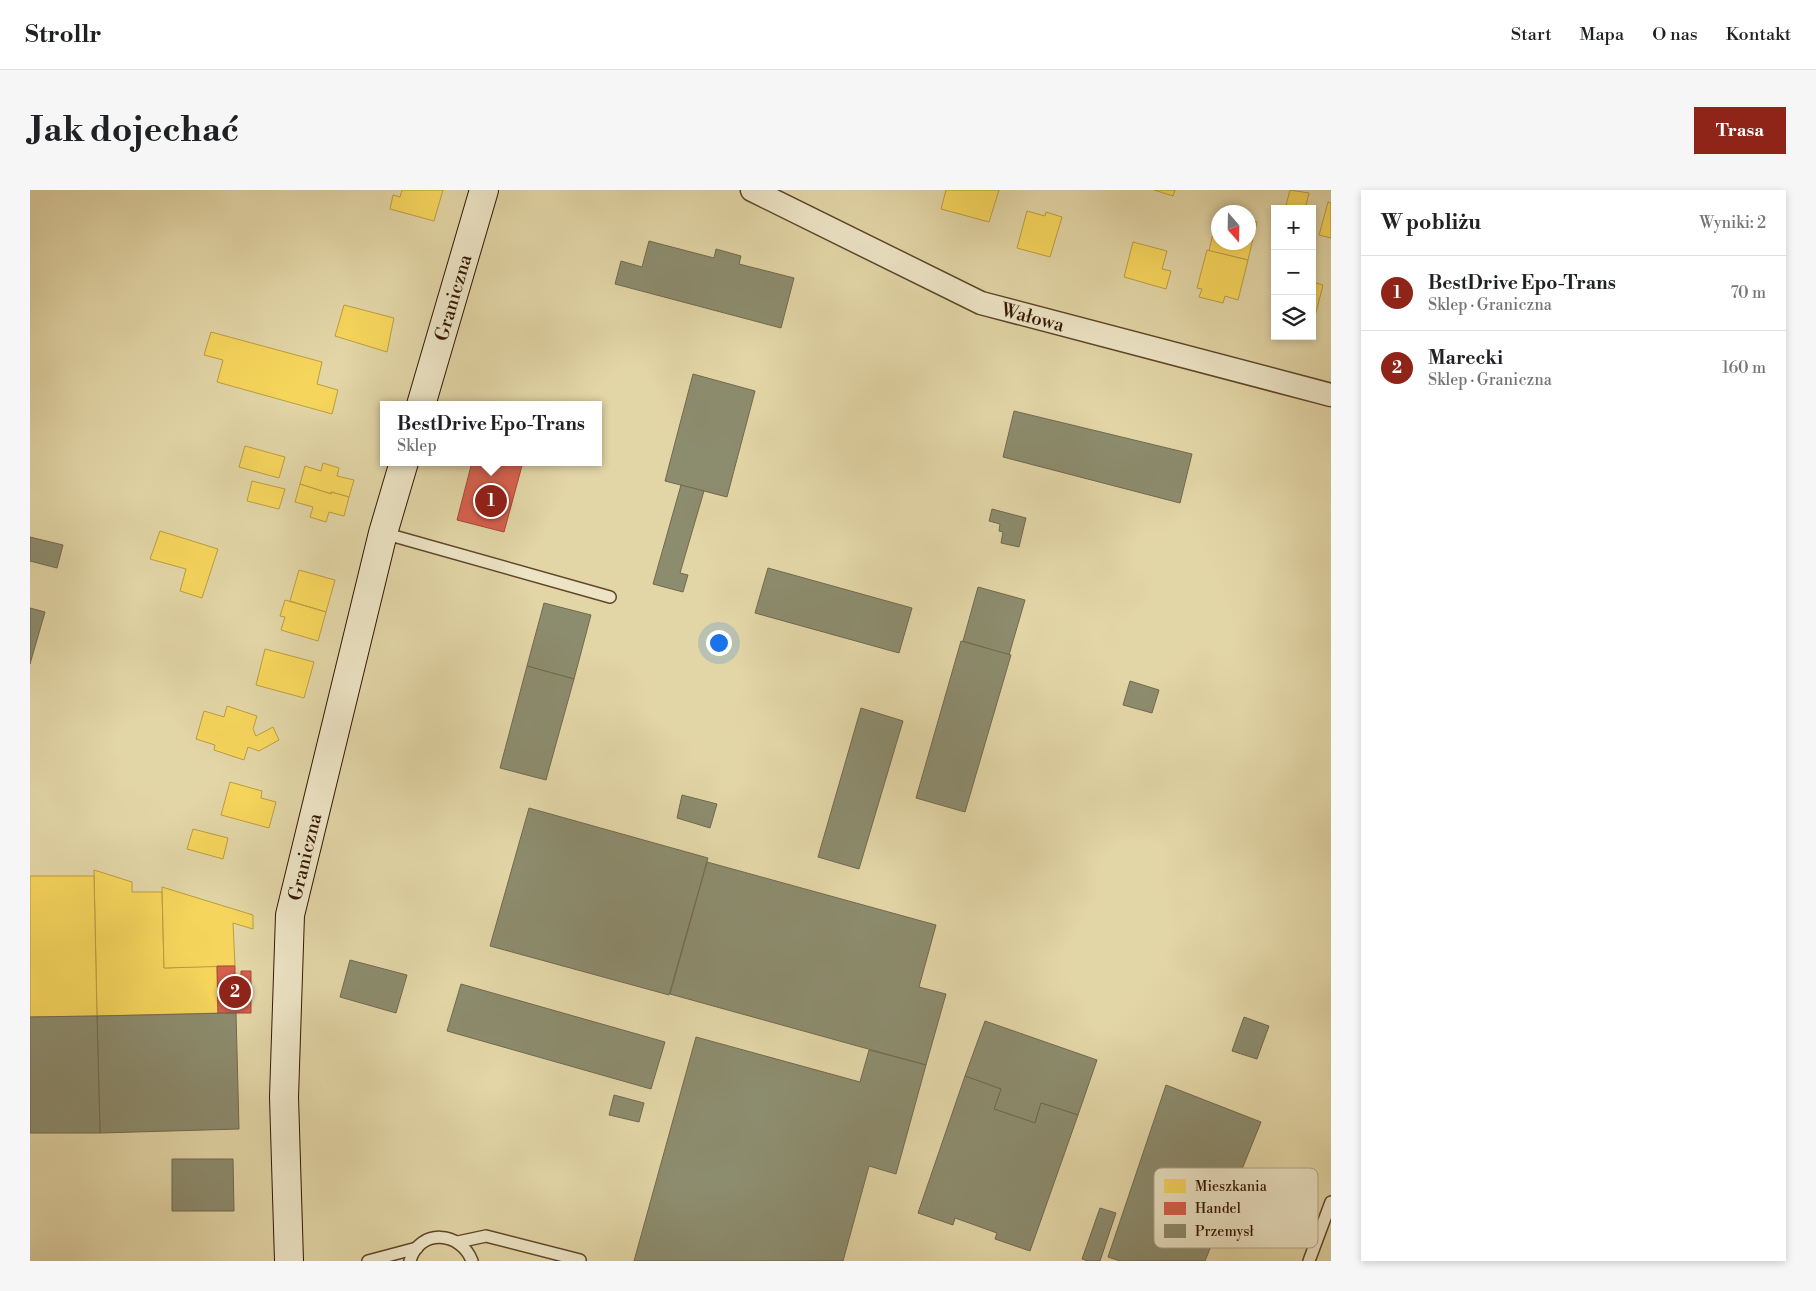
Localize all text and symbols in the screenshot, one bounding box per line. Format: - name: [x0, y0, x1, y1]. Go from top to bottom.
- text: Strollr: [25, 20, 101, 50]
- text: Start: [1511, 23, 1552, 46]
- text: Mapa: [1580, 23, 1624, 46]
- text: O nas: [1652, 23, 1698, 46]
- text: Kontakt: [1726, 23, 1791, 46]
- button: Trasa: [1694, 107, 1786, 154]
- text: Jak dojechać: [30, 109, 239, 152]
- north arrow: [1211, 205, 1256, 250]
- map controls: [1271, 205, 1316, 340]
- button: +: [1271, 205, 1316, 250]
- text: W pobliżu: [1381, 210, 1481, 236]
- text: Wyniki: 2: [1700, 213, 1766, 233]
- button: −: [1271, 250, 1316, 295]
- street label: Graniczna: [429, 251, 478, 344]
- text: BestDrive Epo-Trans: [1428, 271, 1616, 295]
- text: 1: [1393, 283, 1401, 303]
- text: 70 m: [1730, 283, 1766, 303]
- button: layers: [1271, 295, 1316, 340]
- text: Sklep · Graniczna: [1428, 295, 1552, 315]
- street label: Wałowa: [997, 298, 1067, 337]
- text: Marecki: [1428, 346, 1503, 370]
- text: 2: [1392, 358, 1402, 378]
- text: 160 m: [1722, 358, 1766, 378]
- text: Sklep · Graniczna: [1428, 370, 1552, 390]
- popup: [380, 401, 602, 466]
- text: BestDrive Epo-Trans: [397, 412, 585, 436]
- text: Sklep: [397, 436, 437, 456]
- pin: 1: [475, 482, 507, 520]
- your location: [706, 630, 732, 656]
- street label: Graniczna: [283, 811, 327, 903]
- pin: 2: [219, 973, 251, 1011]
- legend: [1154, 1168, 1318, 1248]
- text: Mieszkania: [1195, 1178, 1268, 1196]
- text: Handel: [1195, 1200, 1241, 1218]
- text: Przemysł: [1195, 1223, 1255, 1241]

